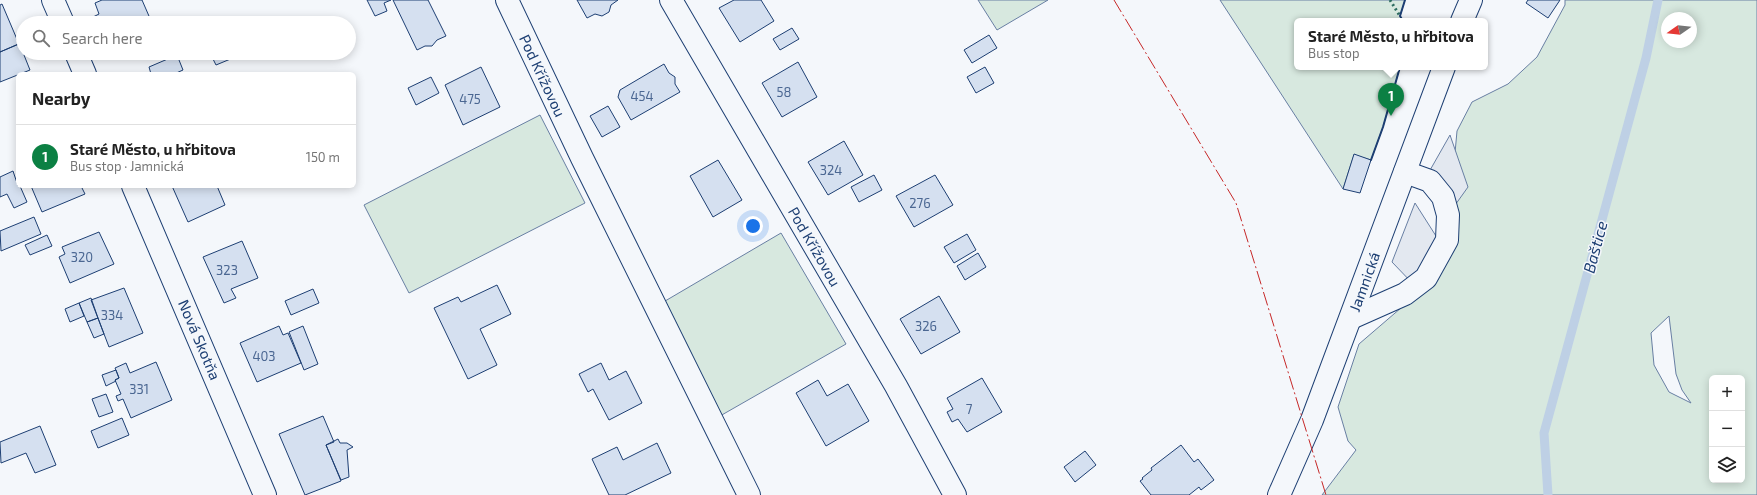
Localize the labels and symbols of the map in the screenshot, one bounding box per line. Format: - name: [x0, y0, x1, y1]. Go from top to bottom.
- north arrow: [1661, 12, 1697, 48]
- street label: Pod Křížovou: [516, 32, 570, 120]
- pin: 1: [1378, 83, 1404, 116]
- house number: 58: [777, 84, 791, 100]
- house number: 454: [631, 88, 653, 104]
- house number: 475: [459, 91, 481, 107]
- house number: 324: [820, 162, 842, 178]
- house number: 276: [909, 195, 931, 211]
- street label: Pod Křížovou: [785, 204, 845, 289]
- your location: [743, 216, 763, 236]
- water label: Baštice: [1578, 218, 1611, 275]
- house number: 320: [71, 249, 93, 265]
- street label: Jamnická: [1345, 249, 1383, 314]
- house number: 323: [216, 262, 238, 278]
- street label: Nová Skotňa: [175, 297, 225, 382]
- house number: 334: [101, 307, 123, 323]
- house number: 326: [915, 318, 937, 334]
- house number: 403: [252, 348, 276, 364]
- house number: 331: [129, 381, 149, 397]
- house number: 7: [966, 401, 973, 417]

